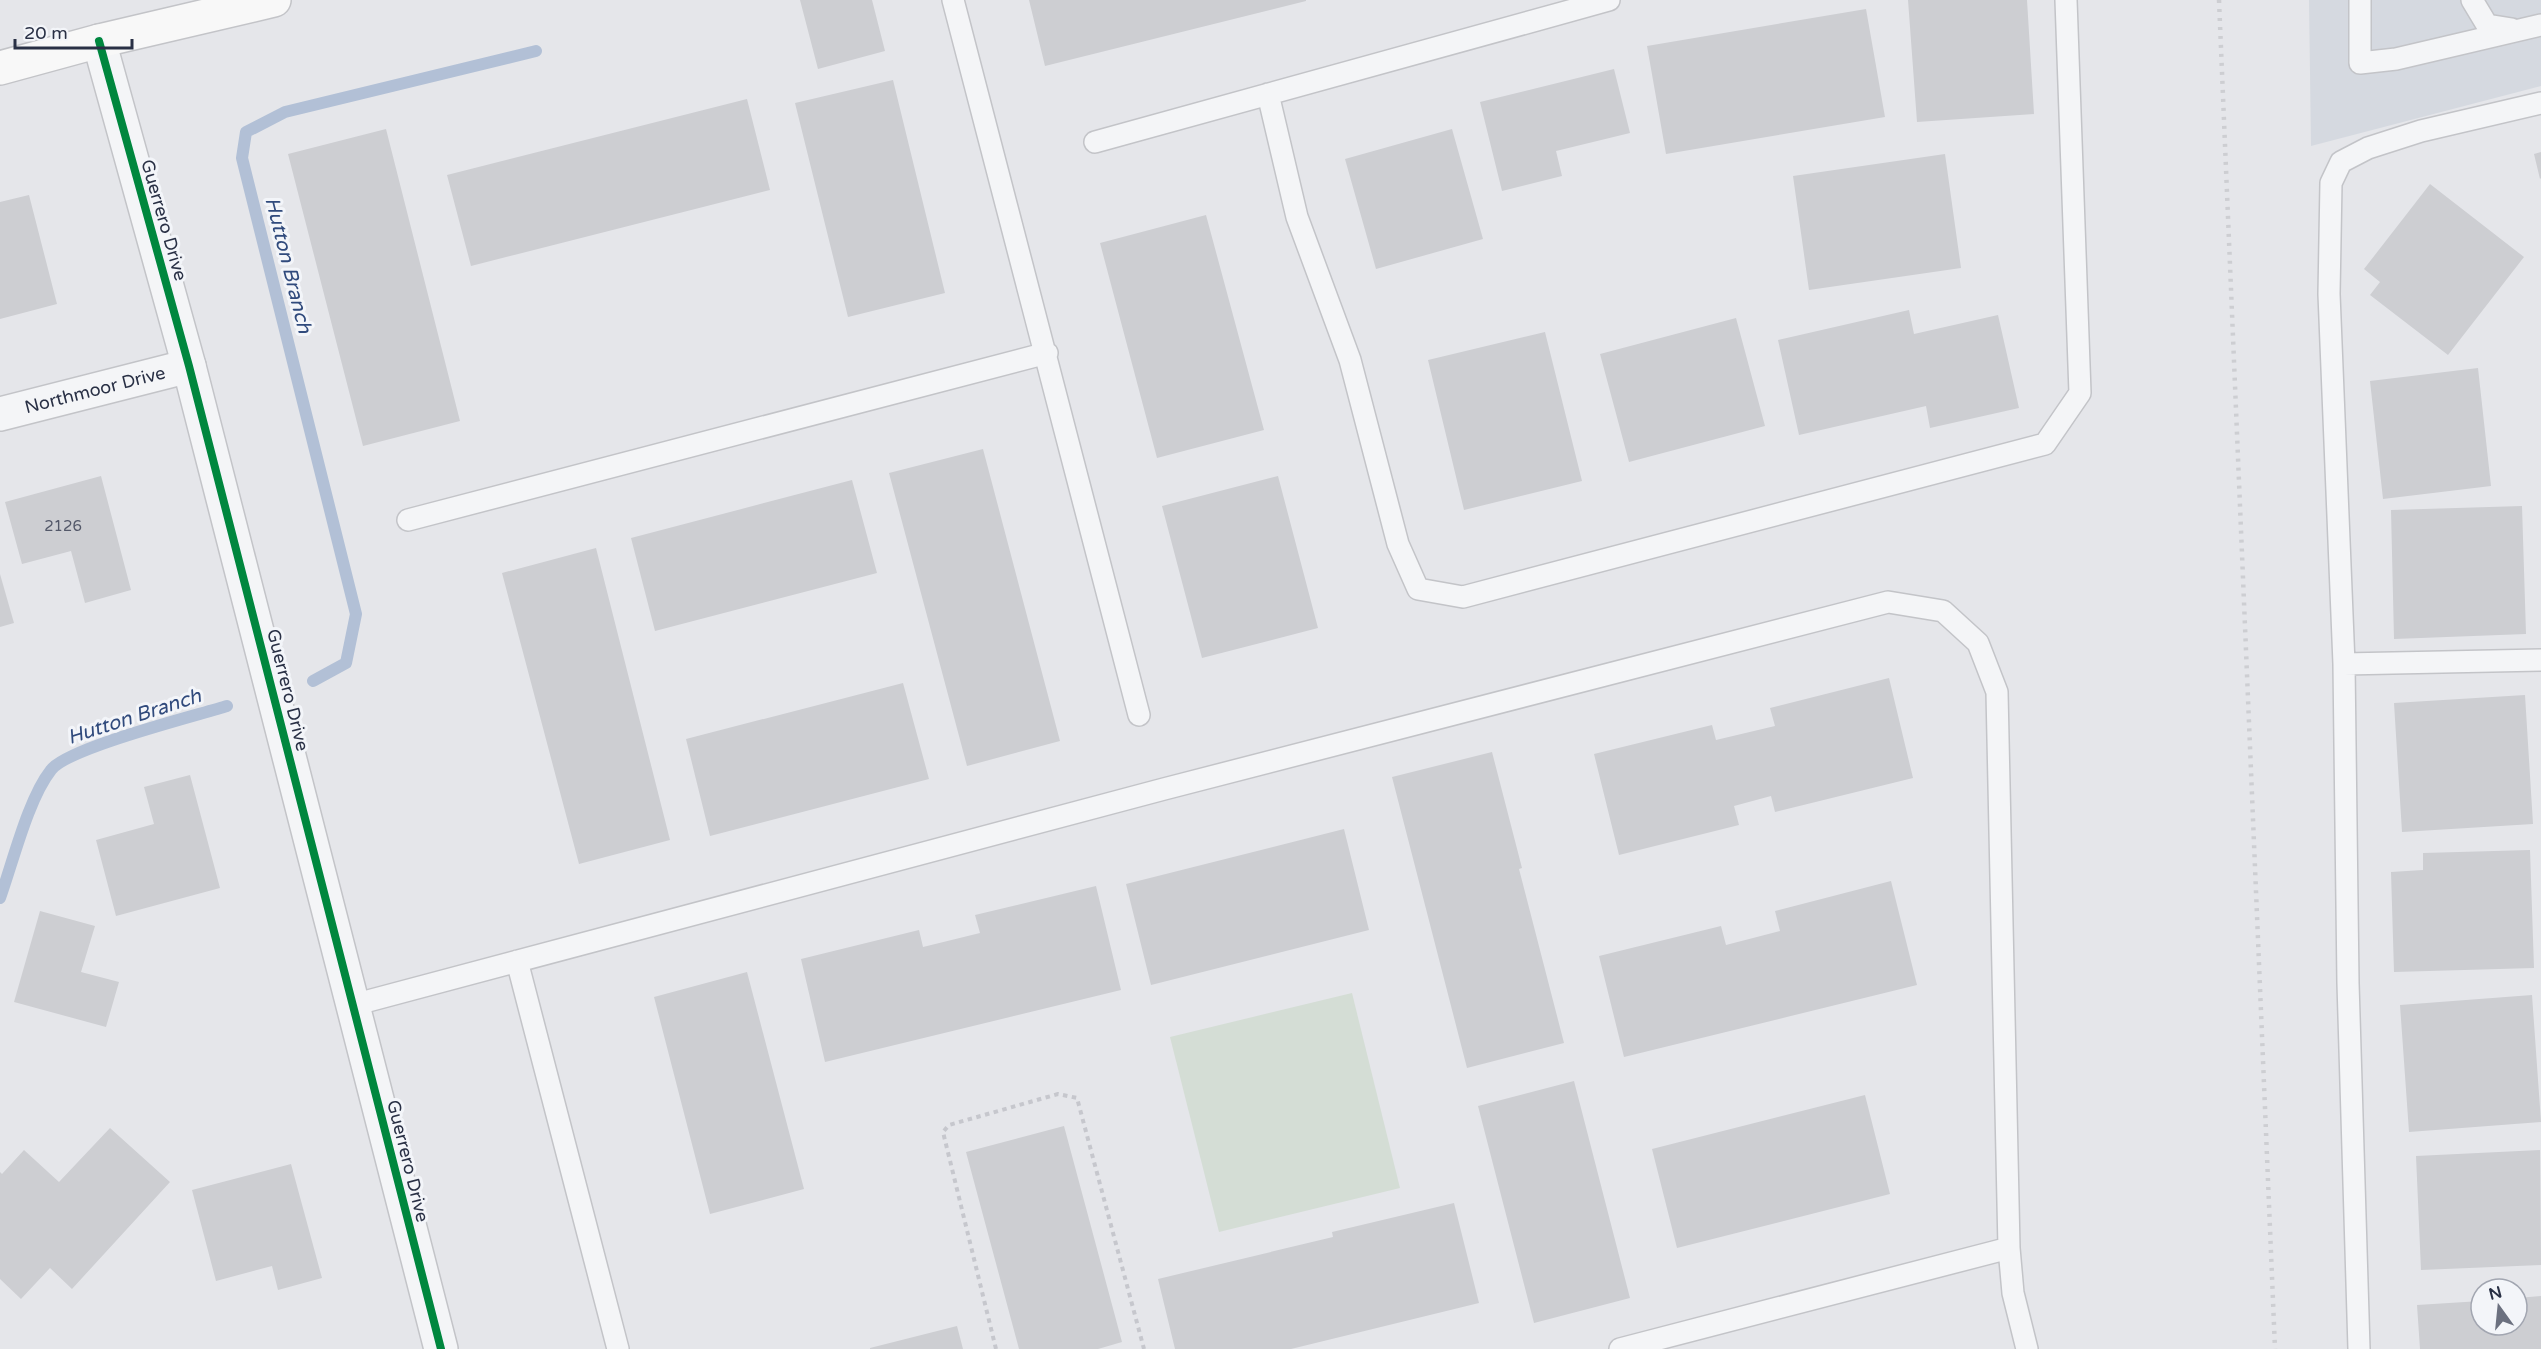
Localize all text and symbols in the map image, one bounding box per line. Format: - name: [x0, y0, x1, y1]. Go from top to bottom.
- scale bar: [15, 12, 132, 50]
- text: 20 m: [24, 22, 68, 44]
- street label: Guerrero Drive: [136, 157, 192, 283]
- water label: Hutton Branch: [260, 195, 317, 337]
- street label: Northmoor Drive: [22, 361, 168, 418]
- house number: 2126: [44, 517, 82, 535]
- street label: Guerrero Drive: [262, 627, 314, 753]
- water label: Hutton Branch: [64, 684, 205, 750]
- street label: Guerrero Drive: [382, 1098, 434, 1224]
- north arrow: [2469, 1277, 2529, 1337]
- text: N: [2487, 1282, 2504, 1305]

